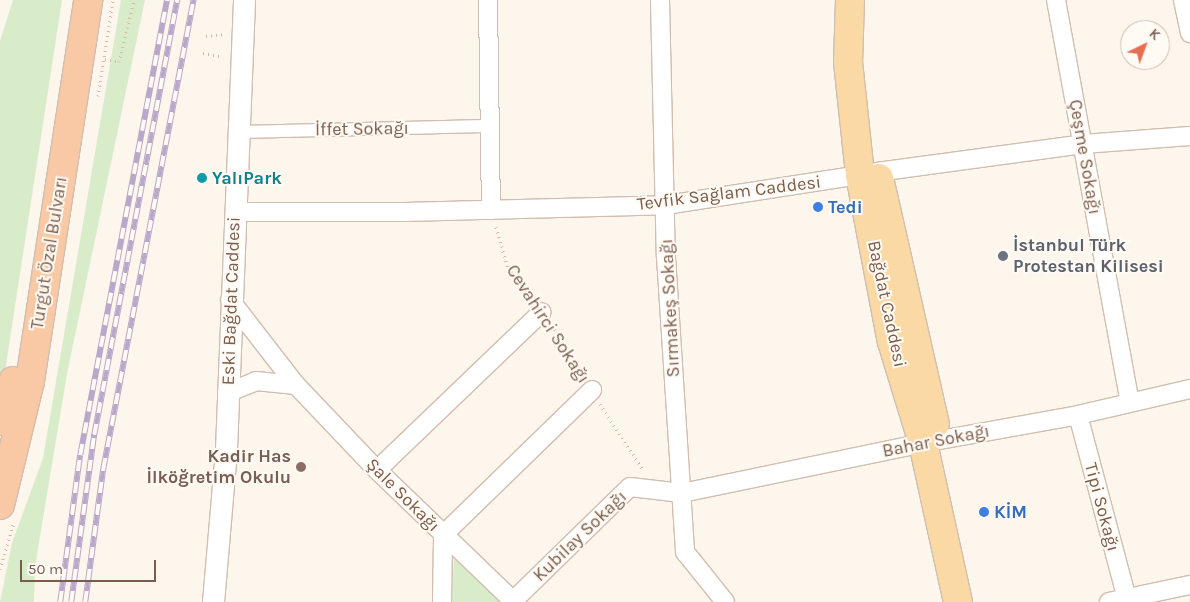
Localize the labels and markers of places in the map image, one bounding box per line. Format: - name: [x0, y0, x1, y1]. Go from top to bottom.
- place label: YalıPark: [212, 167, 282, 189]
- marker: YalıPark: [196, 172, 208, 184]
- place label: Tedi: [828, 196, 863, 218]
- marker: Tedi: [812, 201, 824, 213]
- place label: İstanbul Türk Protestan Kilisesi: [1013, 235, 1164, 278]
- marker: İstanbul Türk Protestan Kilisesi: [997, 250, 1009, 262]
- place label: Kadir Has İlköğretim Okulu: [146, 446, 291, 488]
- marker: Kadir Has İlköğretim Okulu: [295, 461, 307, 473]
- place label: KİM: [994, 501, 1027, 523]
- marker: KİM: [978, 506, 990, 518]

